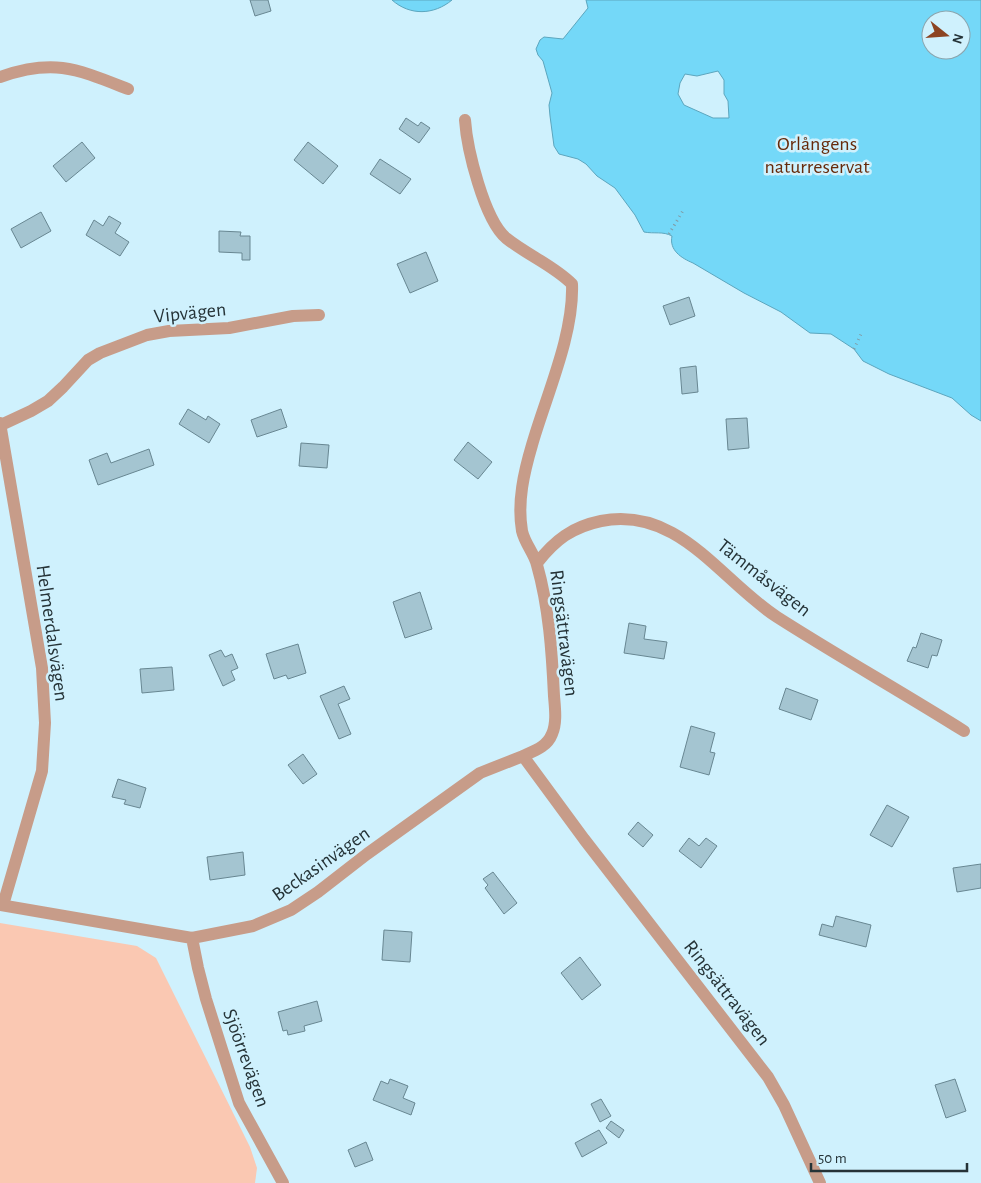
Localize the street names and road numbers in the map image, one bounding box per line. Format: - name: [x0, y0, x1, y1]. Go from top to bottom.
- street label: Vipvägen: [153, 299, 227, 327]
- street label: Tämmåsvägen: [713, 535, 815, 621]
- street label: Helmerdalsvägen: [33, 563, 71, 703]
- street label: Ringsättravägen: [546, 569, 582, 697]
- street label: Beckasinvägen: [268, 823, 374, 905]
- street label: Ringsättravägen: [680, 937, 774, 1049]
- street label: Sjöörrevägen: [219, 1006, 273, 1110]

